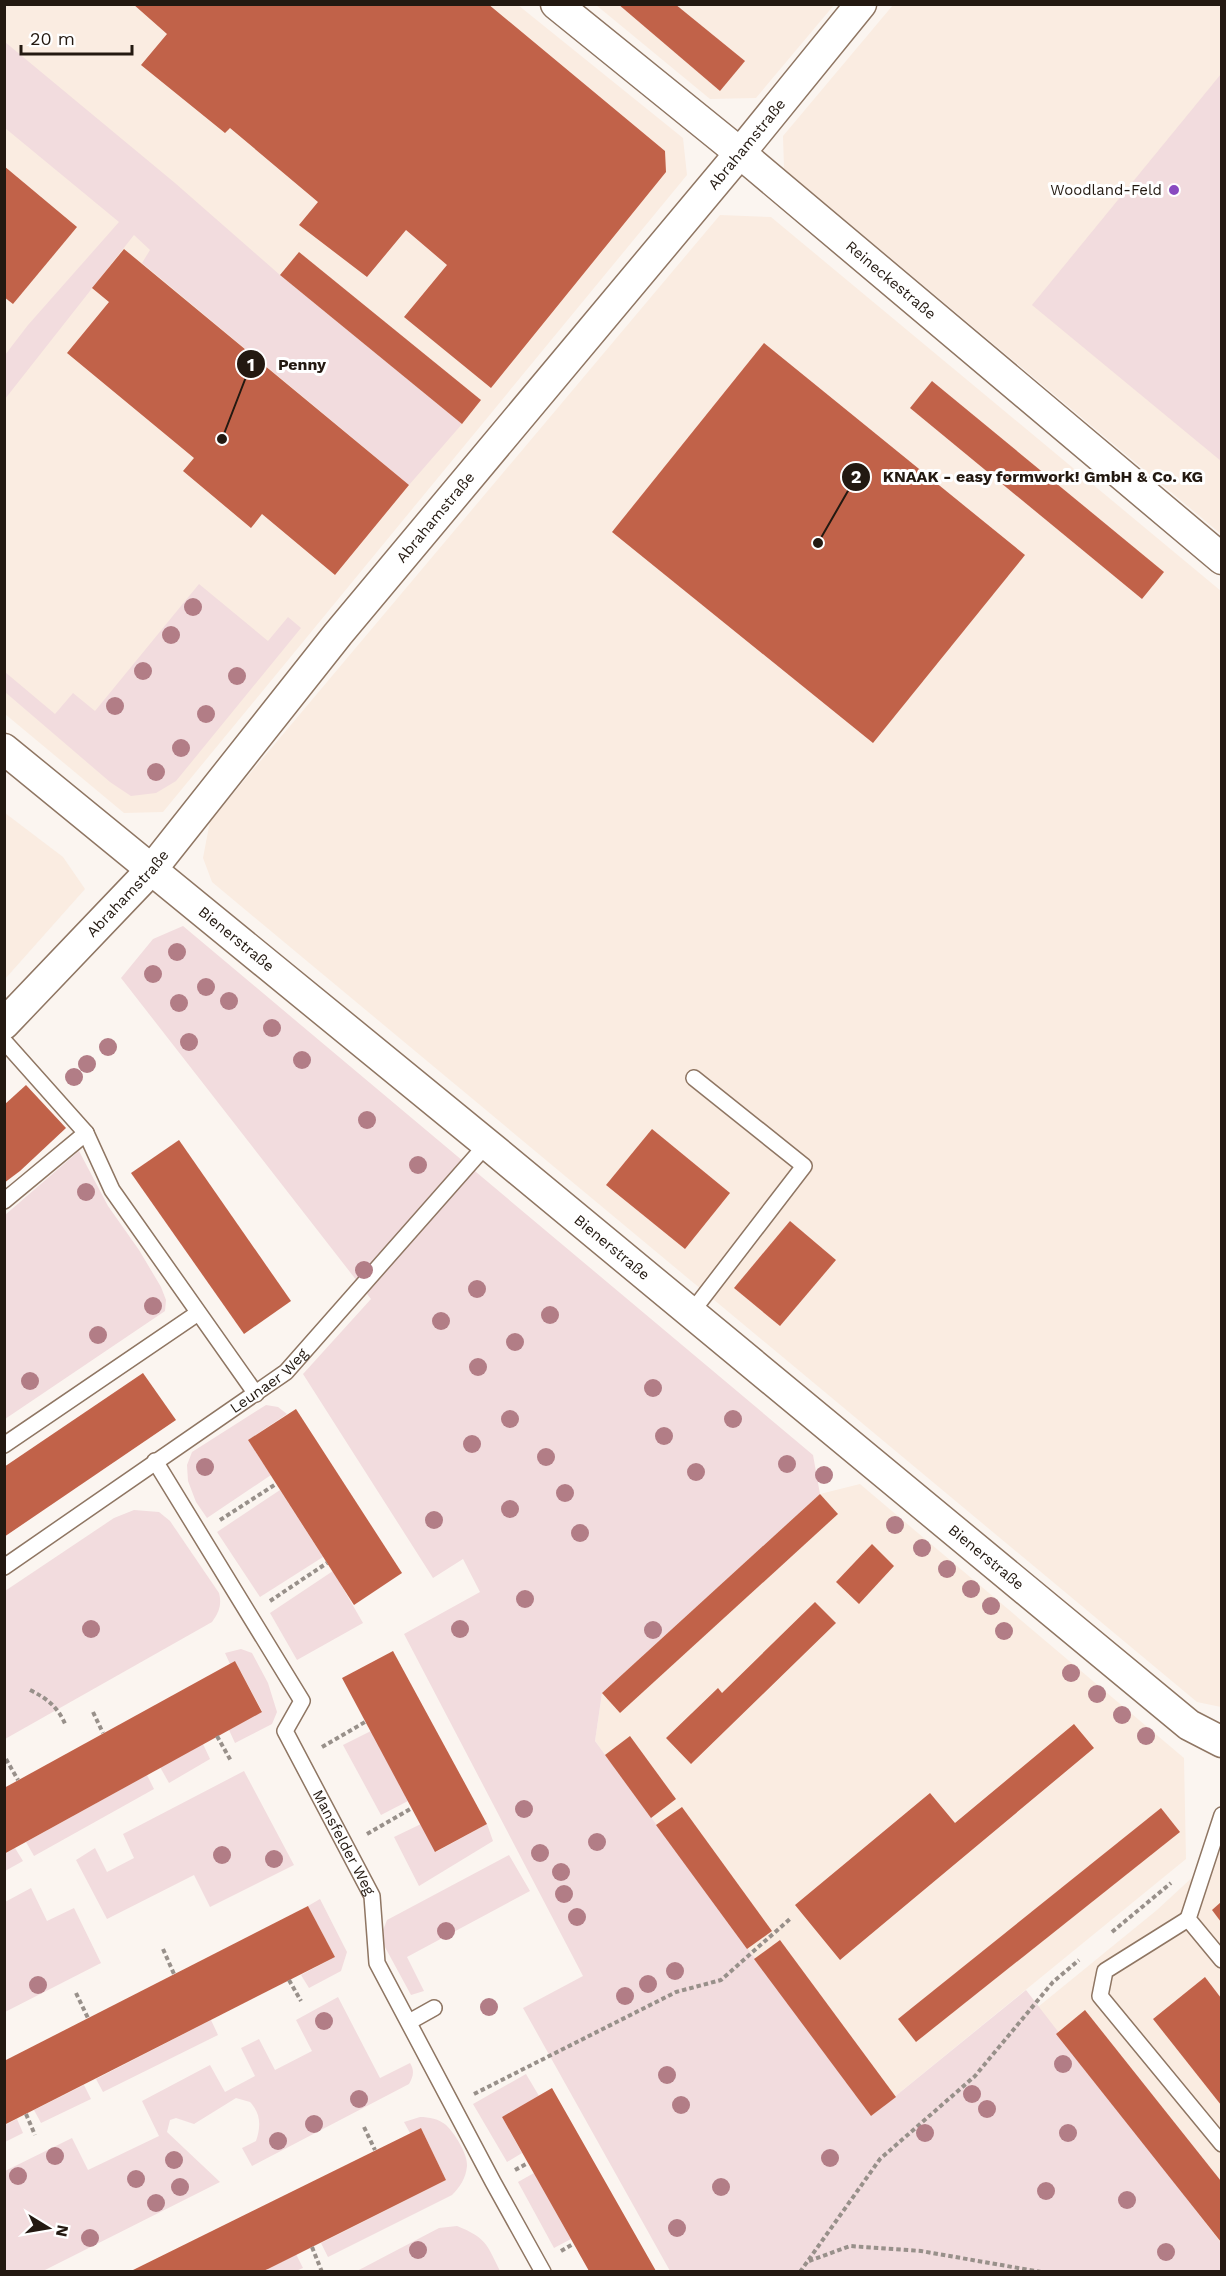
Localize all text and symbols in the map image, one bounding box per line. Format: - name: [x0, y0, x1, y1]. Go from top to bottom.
- scale bar: [21, 18, 132, 56]
- text: 20 m: [30, 28, 75, 49]
- street label: Abrahamstraße: [704, 95, 789, 193]
- place label: Woodland-Feld: [1050, 181, 1162, 199]
- marker: Woodland-Feld: [1167, 183, 1181, 197]
- street label: Reineckestraße: [842, 237, 940, 323]
- callout: Penny: [236, 347, 339, 381]
- text: 1: [247, 354, 255, 375]
- text: Penny: [278, 355, 327, 374]
- callout: KNAAK - easy formwork! GmbH & Co. KG: [841, 460, 1216, 494]
- text: 2: [851, 466, 861, 487]
- text: KNAAK - easy formwork! GmbH & Co. KG: [883, 467, 1203, 486]
- street label: Abrahamstraße: [393, 468, 478, 566]
- street label: Abrahamstraße: [83, 846, 173, 941]
- street label: Bienerstraße: [195, 903, 278, 975]
- street label: Bienerstraße: [570, 1211, 653, 1284]
- street label: Leunaer Weg: [227, 1345, 311, 1417]
- street label: Bienerstraße: [945, 1521, 1028, 1594]
- street label: Mansfelder Weg: [309, 1787, 379, 1898]
- north arrow: [18, 2198, 78, 2258]
- text: N: [52, 2223, 73, 2238]

